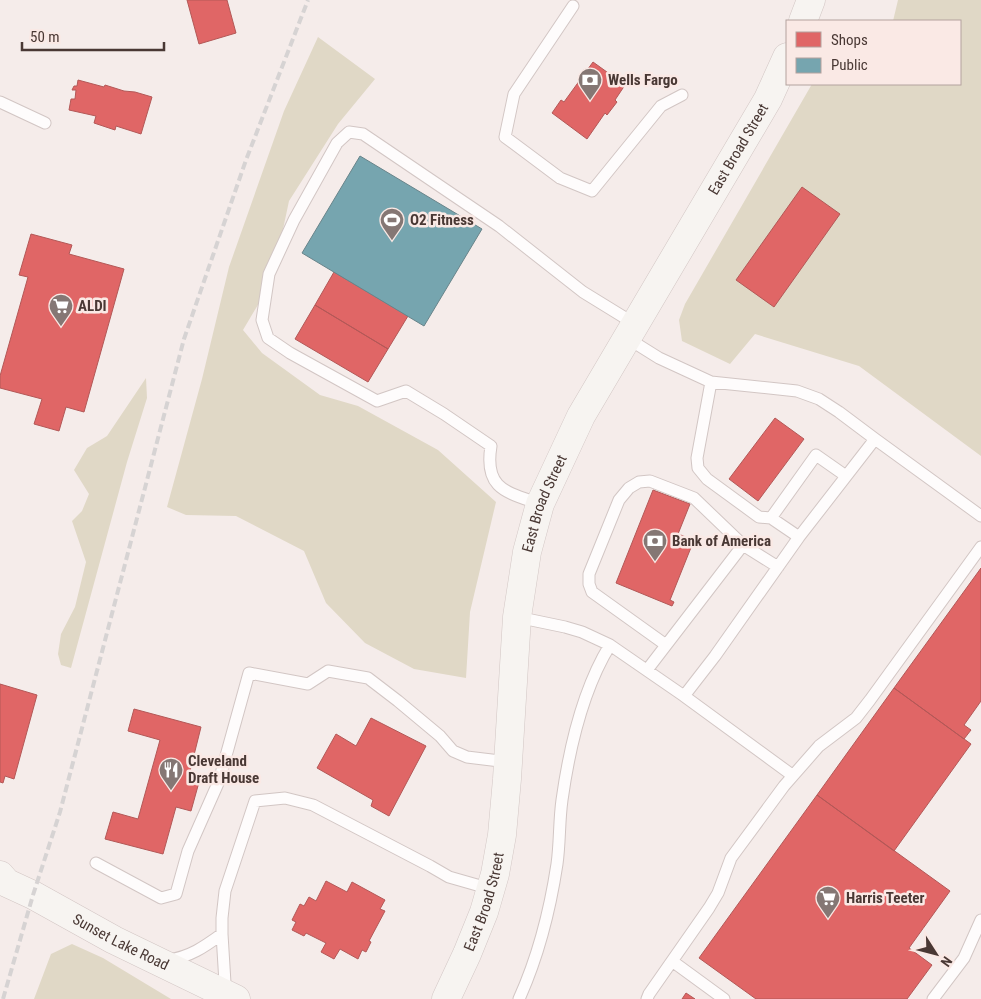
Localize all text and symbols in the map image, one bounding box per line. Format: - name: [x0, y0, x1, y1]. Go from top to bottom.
- scale bar: [22, 20, 165, 52]
- legend: [786, 20, 961, 85]
- text: 50 m: [30, 28, 60, 46]
- text: Shops: [831, 31, 868, 49]
- text: Public: [831, 56, 868, 74]
- bank icon: Wells Fargo: [577, 67, 603, 101]
- place label: Wells Fargo: [608, 71, 678, 89]
- street label: East Broad Street: [704, 100, 772, 198]
- sports icon: O2 Fitness: [379, 207, 405, 241]
- place label: O2 Fitness: [410, 211, 474, 229]
- supermarket icon: ALDI: [48, 293, 74, 327]
- place label: ALDI: [78, 297, 107, 315]
- street label: East Broad Street: [518, 452, 571, 554]
- bank icon: Bank of America: [642, 528, 668, 562]
- place label: Bank of America: [672, 532, 771, 550]
- place label: Cleveland Draft House: [188, 752, 259, 787]
- restaurant icon: Cleveland Draft House: [158, 757, 184, 791]
- street label: East Broad Street: [460, 851, 508, 954]
- supermarket icon: Harris Teeter: [815, 885, 841, 919]
- place label: Harris Teeter: [846, 889, 924, 907]
- street label: Sunset Lake Road: [70, 910, 172, 974]
- north arrow: [911, 929, 961, 979]
- text: N: [938, 953, 956, 970]

